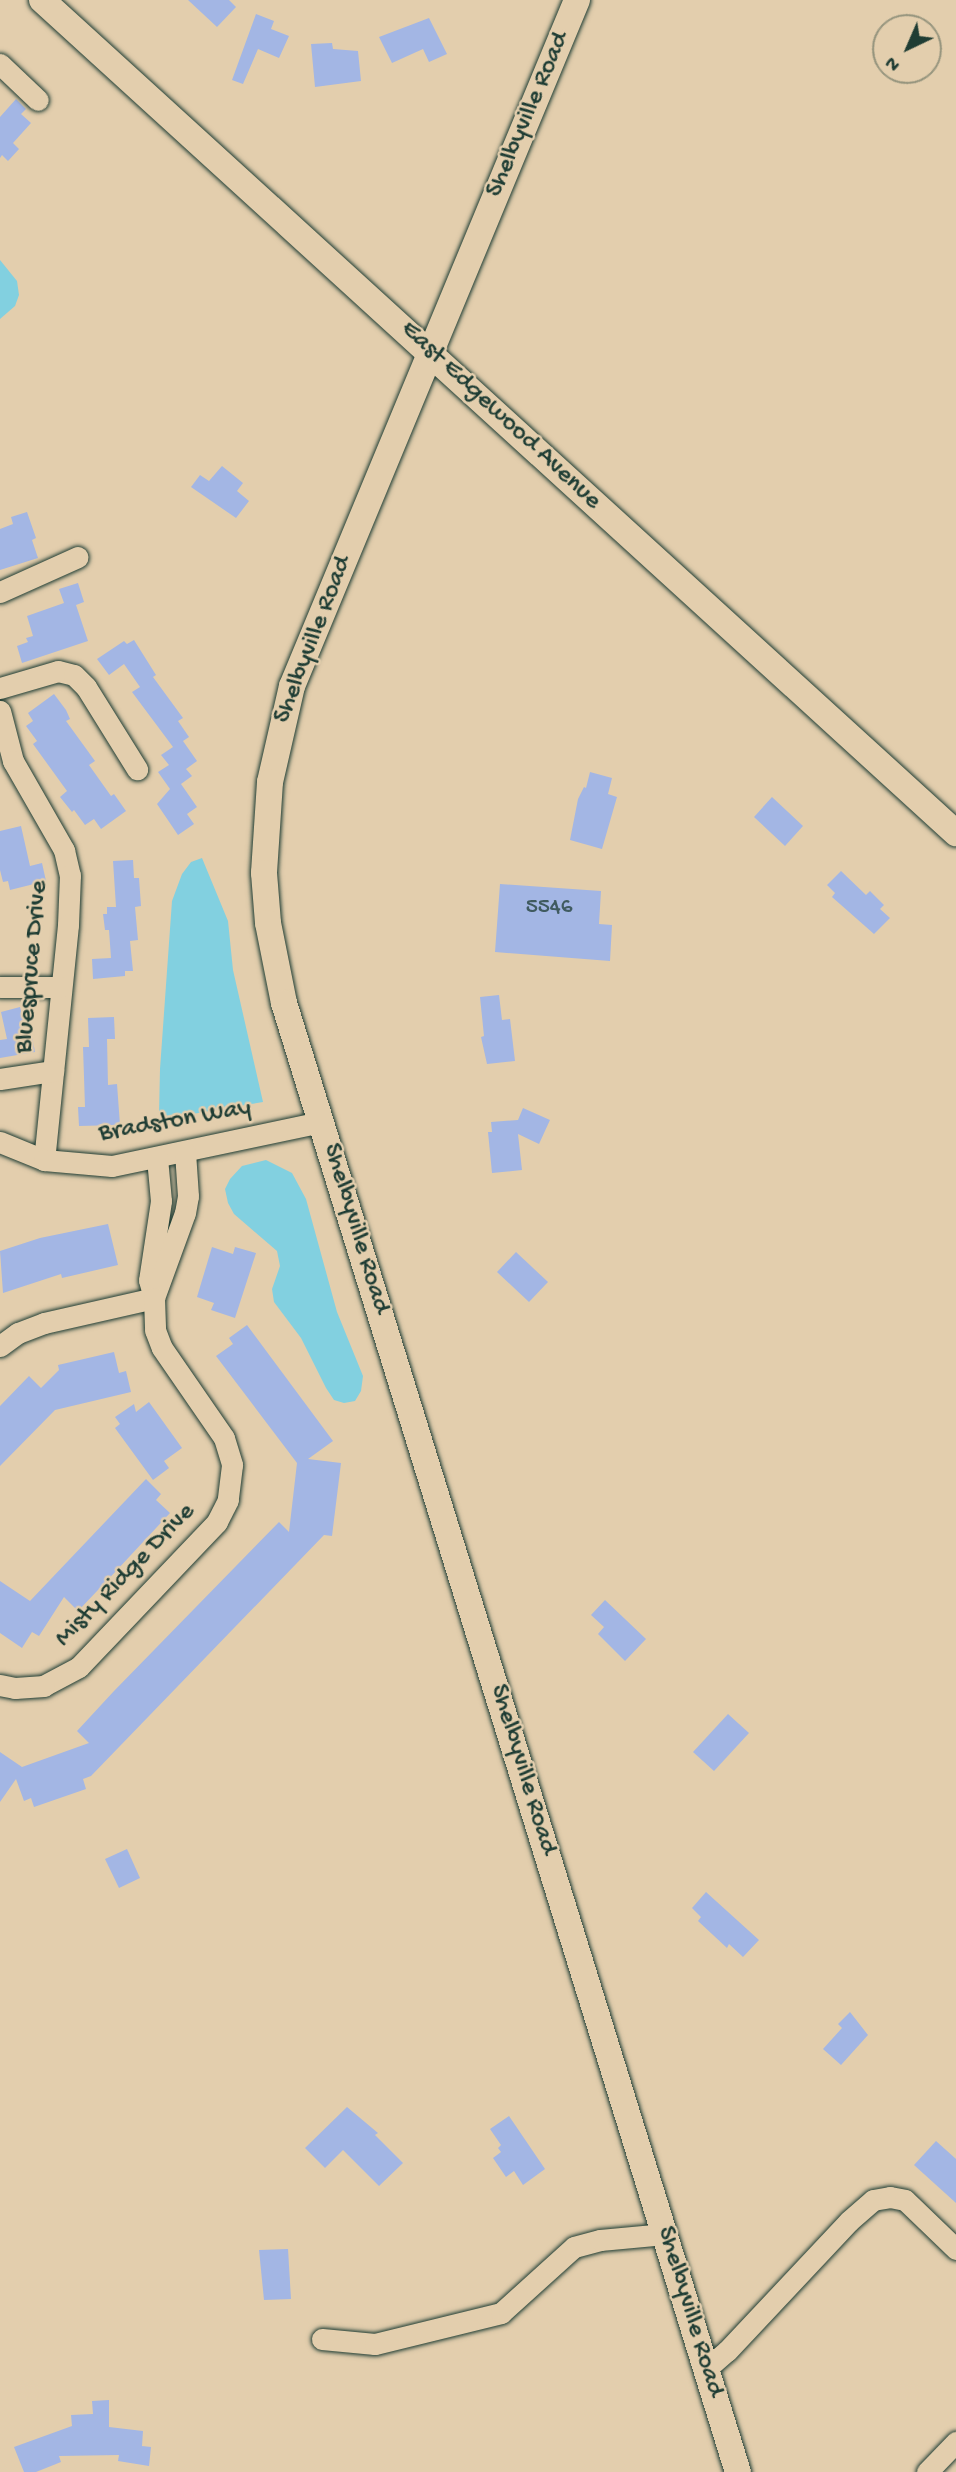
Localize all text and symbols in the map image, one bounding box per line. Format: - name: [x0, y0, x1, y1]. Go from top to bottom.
- north arrow: [872, 14, 942, 84]
- street label: Shelbyville Road: [480, 28, 578, 202]
- text: N: [881, 50, 906, 76]
- street label: East Edgewood Avenue: [393, 315, 607, 517]
- street label: Shelbyville Road: [268, 552, 360, 728]
- street label: Bluespruce Drive: [10, 879, 56, 1055]
- house number: 5546: [526, 894, 572, 922]
- street label: Bradston Way: [97, 1093, 253, 1151]
- street label: Shelbyville Road: [314, 1140, 396, 1318]
- street label: Misty Ridge Drive: [49, 1497, 203, 1655]
- street label: Shelbyville Road: [481, 1681, 563, 1859]
- street label: Shelbyville Road: [648, 2223, 730, 2401]

